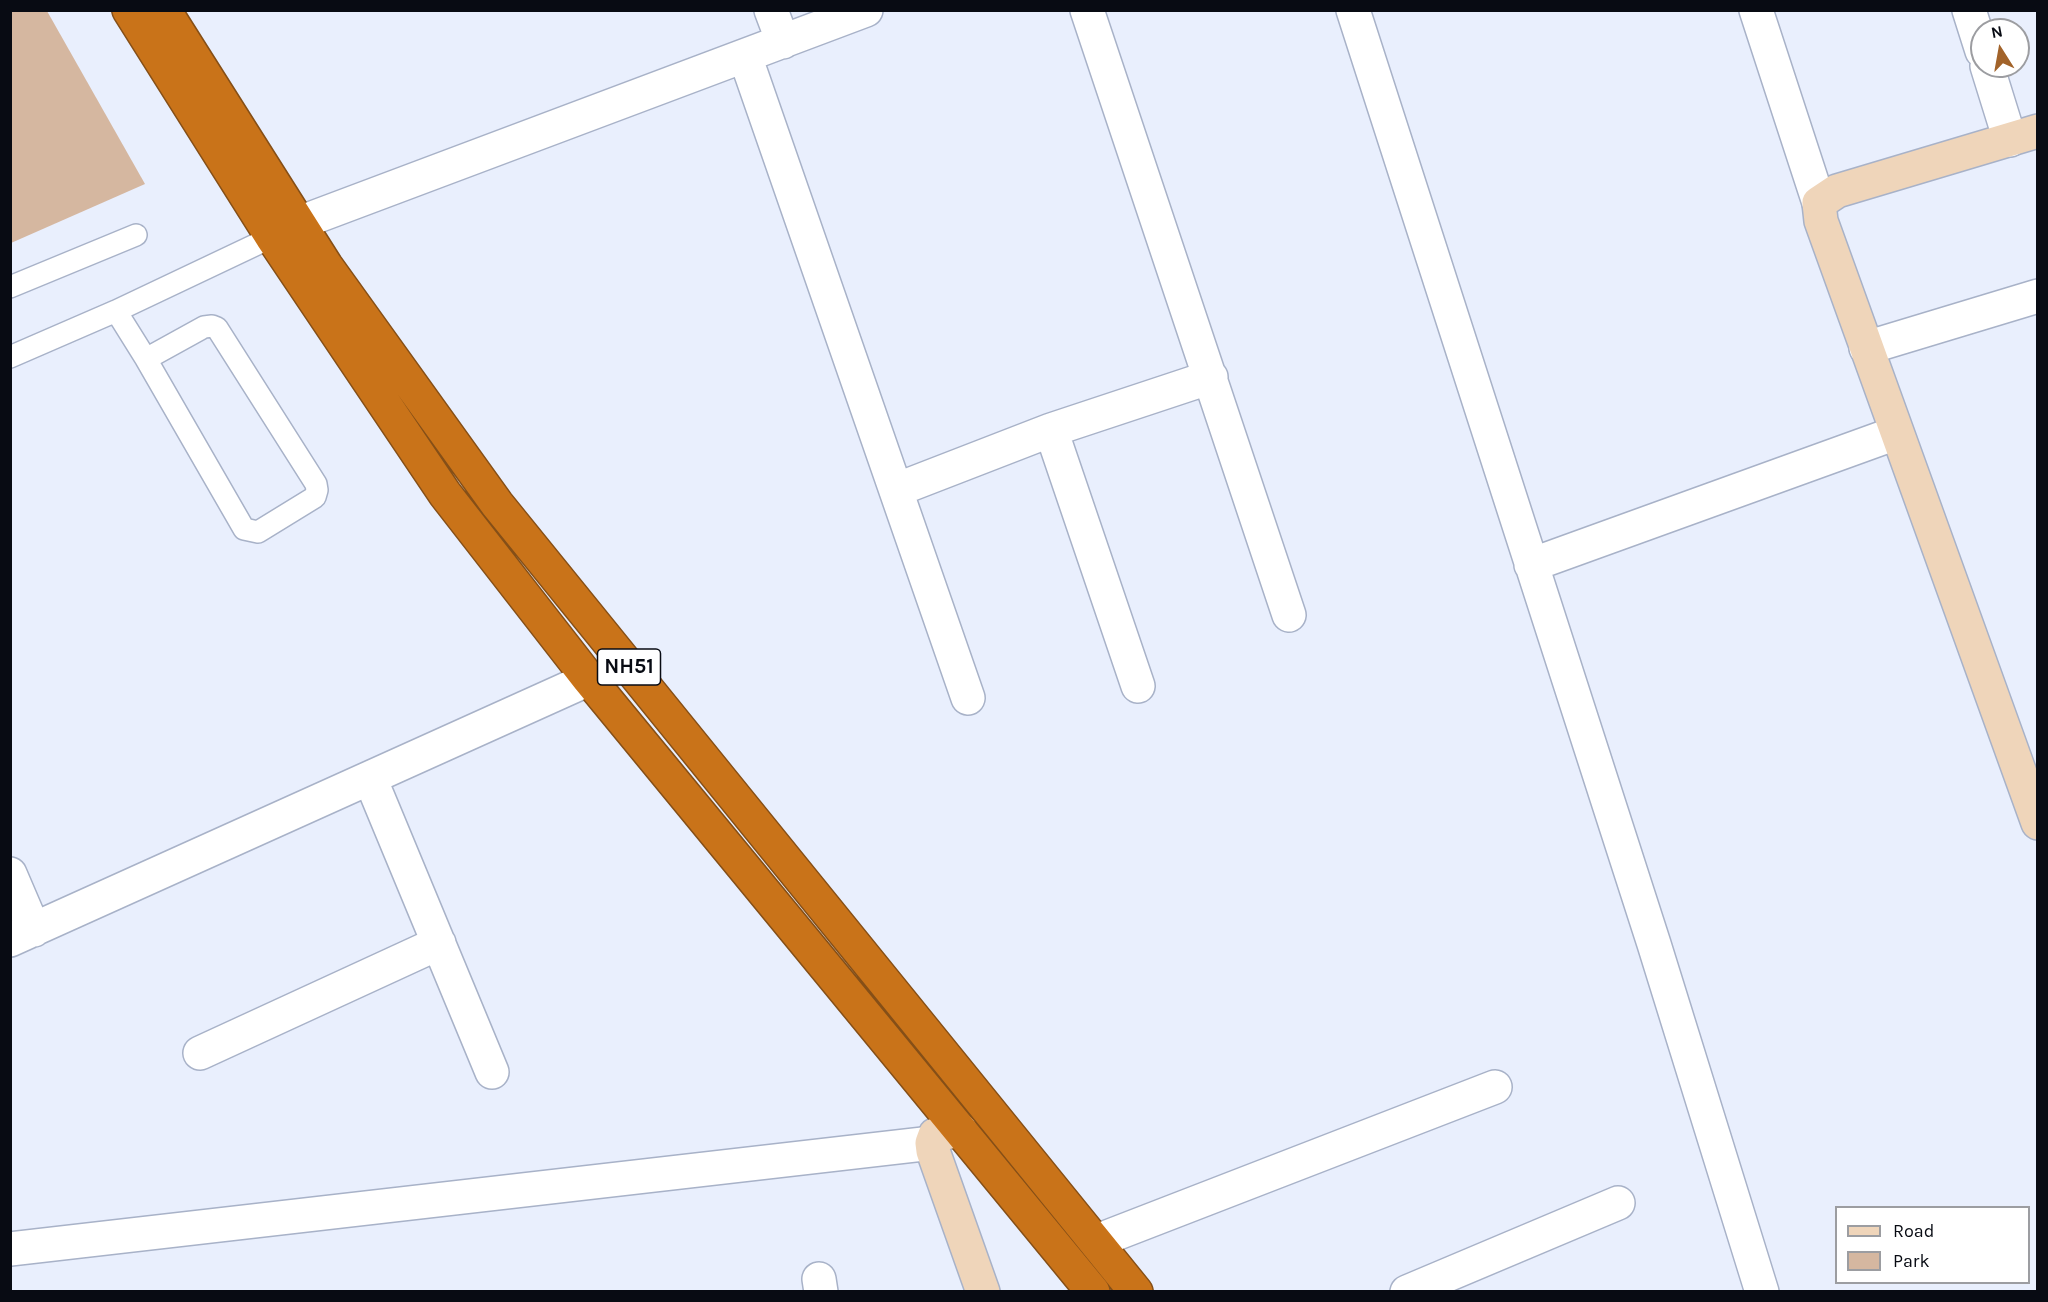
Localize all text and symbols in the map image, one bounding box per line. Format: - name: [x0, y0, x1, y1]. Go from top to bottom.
- north arrow: [1970, 18, 2030, 78]
- text: N: [1989, 21, 2004, 42]
- road number: NH51: [598, 649, 660, 685]
- legend: [1835, 1206, 2030, 1284]
- text: Road: [1893, 1220, 1934, 1242]
- text: Park: [1893, 1250, 1930, 1272]

